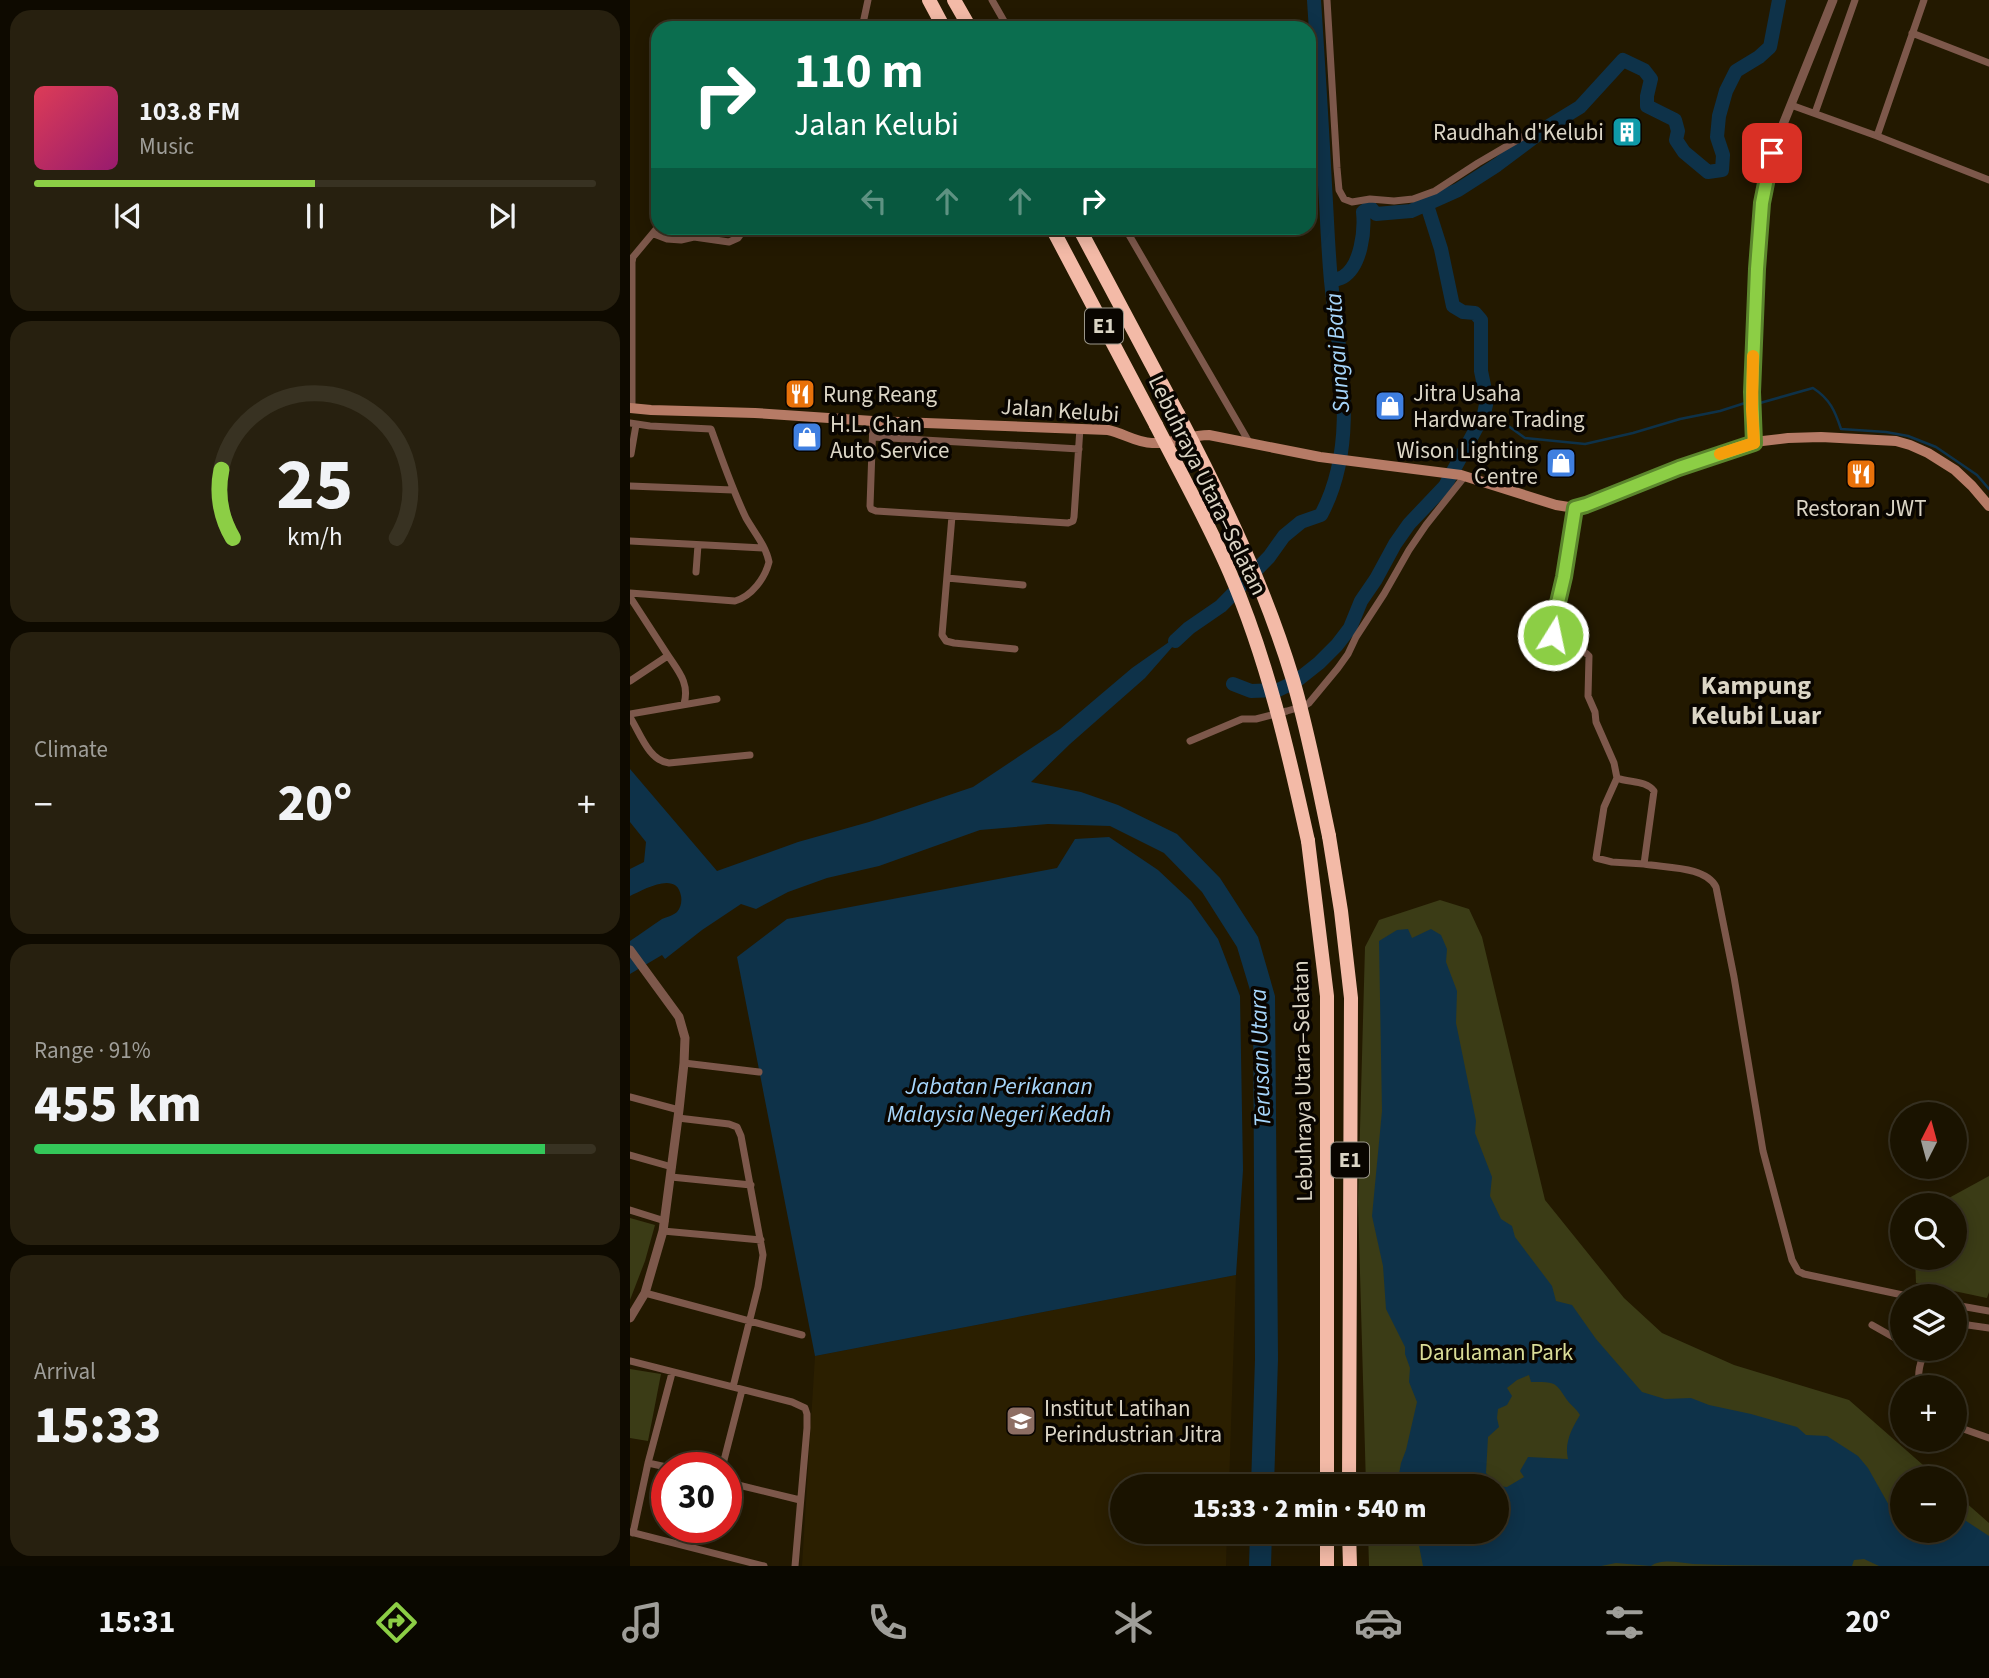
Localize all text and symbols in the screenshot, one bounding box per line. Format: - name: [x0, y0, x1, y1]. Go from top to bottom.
- text: 110 m: [794, 37, 923, 107]
- icon: right: [679, 49, 770, 140]
- text: 103.8 FM: [139, 93, 240, 130]
- text: Jalan Kelubi: [794, 102, 959, 148]
- building icon: Raudhah d'Kelubi: [1610, 115, 1644, 149]
- place label: Raudhah d'Kelubi: [1433, 116, 1604, 149]
- pin: [1742, 123, 1802, 183]
- text: Music: [139, 130, 194, 163]
- icon: arrive: [1753, 134, 1791, 172]
- icon: left: [855, 182, 893, 220]
- icon: ahead: [928, 182, 966, 220]
- icon: ahead: [1001, 182, 1039, 220]
- icon: right: [1074, 182, 1112, 220]
- icon: previous: [109, 197, 147, 235]
- icon: pause: [296, 197, 334, 235]
- icon: next: [483, 197, 521, 235]
- water label: Sungai Bata: [1316, 292, 1359, 414]
- road number: E1: [1085, 308, 1123, 344]
- street label: Lebuhraya Utara–Selatan: [1140, 370, 1275, 601]
- restaurant icon: Rung Reang: [783, 377, 817, 411]
- place label: Jitra Usaha Hardware Trading: [1413, 377, 1585, 436]
- place label: Rung Reang: [823, 378, 937, 411]
- shop icon: Jitra Usaha Hardware Trading: [1373, 389, 1407, 423]
- street label: Jalan Kelubi: [1000, 390, 1120, 431]
- place label: H.L. Chan Auto Service: [830, 408, 949, 467]
- shop icon: H.L. Chan Auto Service: [790, 420, 824, 454]
- text: 25: [277, 433, 353, 537]
- place label: Wison Lighting Centre: [1396, 434, 1538, 493]
- shop icon: Wison Lighting Centre: [1544, 446, 1578, 480]
- restaurant icon: Restoran JWT: [1844, 457, 1878, 491]
- place label: Restoran JWT: [1796, 492, 1927, 525]
- text: km/h: [287, 519, 343, 555]
- position arrow: [1516, 598, 1590, 672]
- district label: Kampung Kelubi Luar: [1691, 667, 1822, 734]
- text: Climate: [34, 733, 108, 766]
- text: 20°: [278, 767, 352, 841]
- text: −: [34, 778, 53, 832]
- text: +: [577, 778, 596, 832]
- street label: Lebuhraya Utara–Selatan: [1284, 960, 1321, 1202]
- water label: Terusan Utara: [1241, 988, 1280, 1128]
- text: Range · 91%: [34, 1034, 151, 1067]
- text: 455 km: [34, 1068, 202, 1142]
- water label: Jabatan Perikanan Malaysia Negeri Kedah: [887, 1069, 1111, 1132]
- north arrow: [1890, 1102, 1967, 1180]
- map controls: [1890, 1102, 1967, 1543]
- road number: E1: [1331, 1142, 1369, 1178]
- button: search: [1890, 1193, 1967, 1270]
- button: layers: [1890, 1284, 1967, 1361]
- park label: Darulaman Park: [1419, 1336, 1574, 1369]
- text: Arrival: [34, 1355, 96, 1388]
- button: +: [1890, 1375, 1967, 1452]
- text: 15:33: [34, 1389, 161, 1463]
- place label: Institut Latihan Perindustrian Jitra: [1044, 1392, 1222, 1451]
- school or university icon: Institut Latihan Perindustrian Jitra: [1004, 1404, 1038, 1438]
- speed limit sign: 30: [651, 1452, 742, 1543]
- button: −: [1890, 1466, 1967, 1543]
- text: 15:33 · 2 min · 540 m: [1193, 1490, 1426, 1527]
- icon: directions: [372, 1598, 421, 1647]
- icon: music: [618, 1598, 667, 1647]
- icon: phone: [863, 1598, 912, 1647]
- icon: climate: [1109, 1598, 1158, 1647]
- icon: car: [1354, 1598, 1403, 1647]
- icon: filters: [1600, 1598, 1649, 1647]
- text: 15:31: [98, 1599, 175, 1645]
- text: 20°: [1845, 1599, 1891, 1645]

